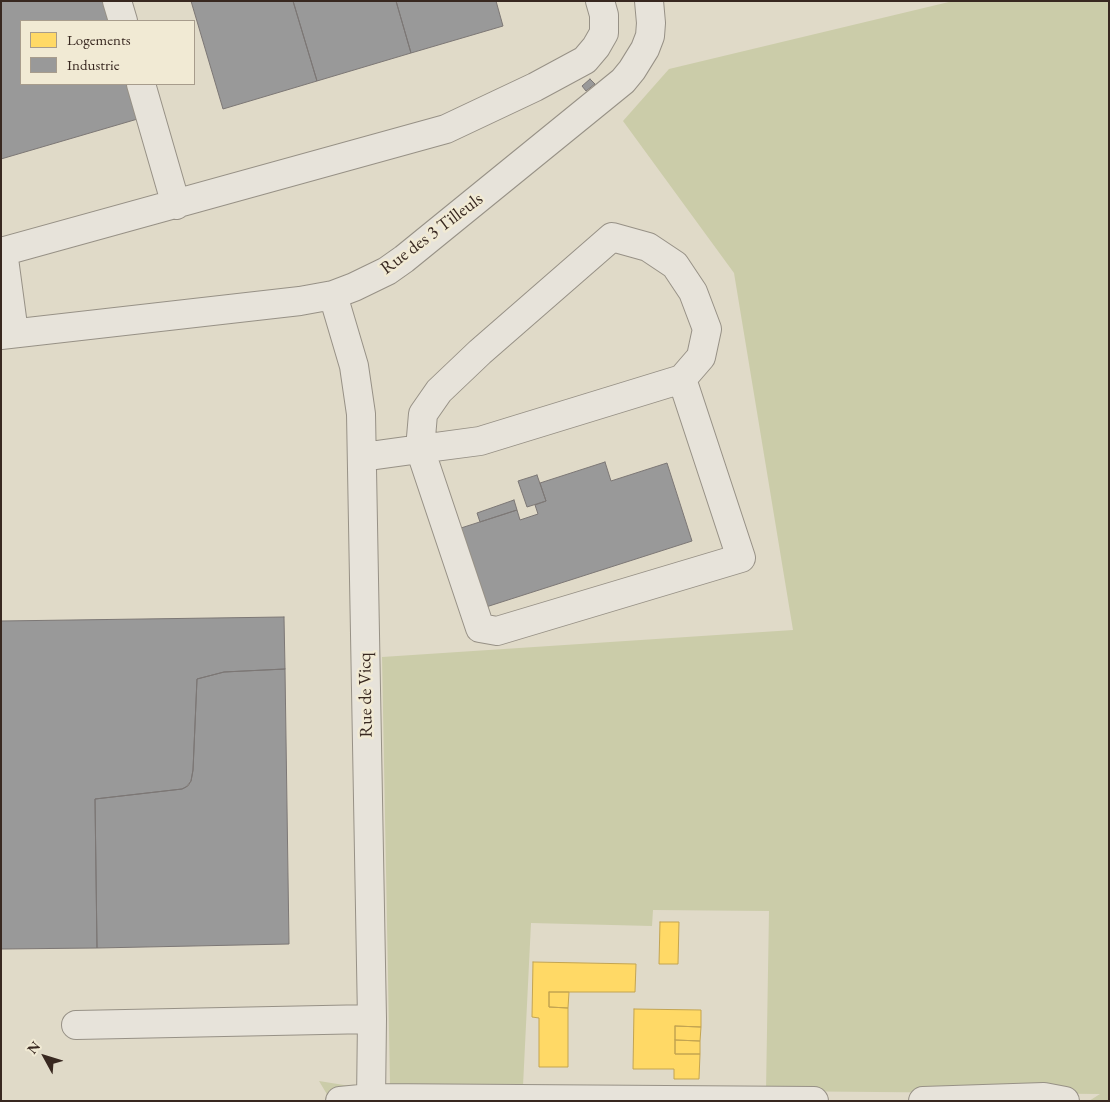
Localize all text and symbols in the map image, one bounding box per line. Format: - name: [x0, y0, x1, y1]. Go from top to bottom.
- legend: [20, 20, 195, 85]
- text: Logements: [67, 30, 131, 49]
- text: Industrie: [67, 55, 120, 74]
- street label: Rue des 3 Tilleuls: [377, 189, 487, 279]
- street label: Rue de Vicq: [354, 652, 378, 738]
- north arrow: [20, 1032, 70, 1082]
- text: N: [23, 1038, 44, 1058]

